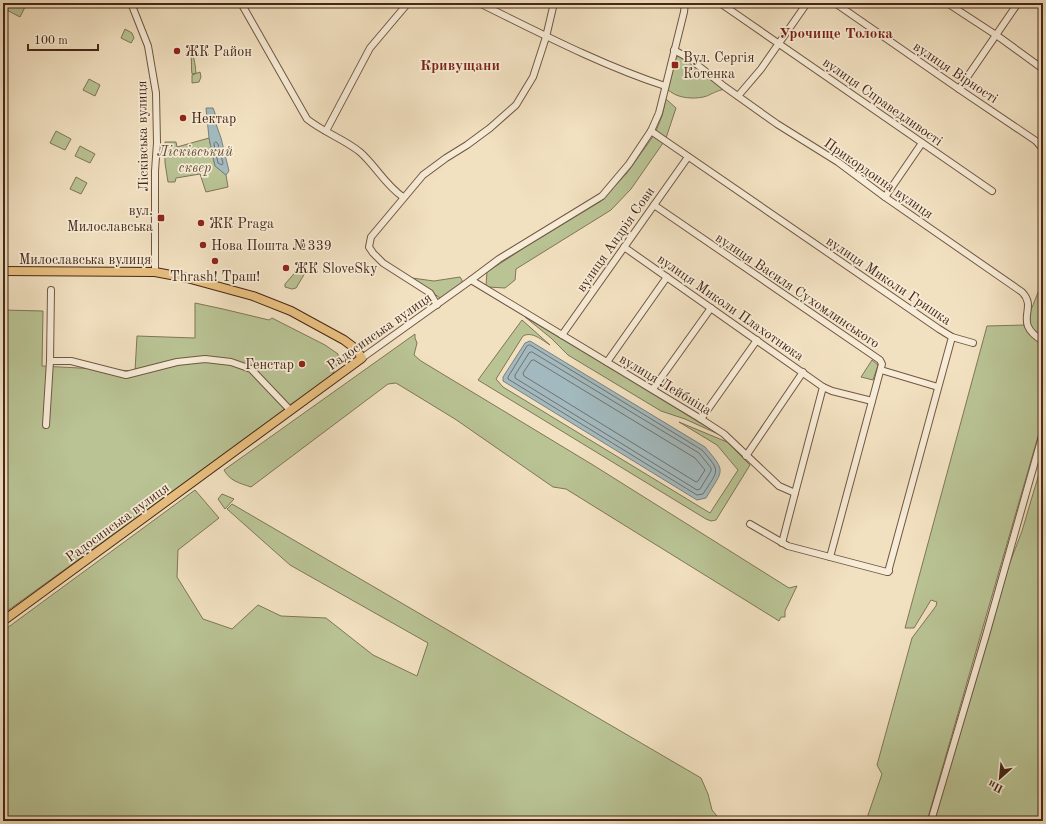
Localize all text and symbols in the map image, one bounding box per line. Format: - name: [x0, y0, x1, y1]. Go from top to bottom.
- scale bar: [28, 26, 98, 52]
- district label: Урочище Толока: [779, 27, 893, 42]
- text: 100 m: [34, 35, 68, 47]
- street label: вулиця Вірності: [911, 39, 1000, 106]
- place label: ЖК Район: [185, 45, 252, 59]
- marker: ЖК Район: [172, 46, 182, 56]
- place label: Вул. Сергія Котенка: [683, 51, 754, 81]
- street label: вулиця Справедливості: [820, 55, 945, 149]
- district label: Кривущани: [420, 59, 500, 74]
- marker: Вул. Сергія Котенка: [670, 60, 680, 70]
- street label: Лісківська вулиця: [135, 80, 151, 192]
- place label: Нектар: [191, 112, 236, 126]
- marker: Нектар: [178, 113, 188, 123]
- street label: Прикордонна вулиця: [821, 136, 935, 222]
- park label: Лісківський сквер: [157, 145, 233, 176]
- street label: вулиця Андрія Сови: [574, 184, 657, 295]
- place label: вул. Милославська: [67, 204, 153, 234]
- marker: вул. Милославська: [156, 213, 166, 223]
- place label: ЖК Praga: [209, 217, 274, 231]
- marker: ЖК Praga: [196, 218, 206, 228]
- street label: вулиця Василя Сухомлинського: [713, 231, 882, 351]
- street label: вулиця Миколи Гришка: [824, 234, 953, 328]
- place label: Нова Пошта №339: [211, 239, 332, 253]
- marker: Нова Пошта №339: [198, 240, 208, 250]
- street label: вулиця Миколи Плахотнюка: [655, 252, 806, 364]
- street label: Милославська вулиця: [19, 253, 151, 267]
- marker: Thrash! Траш!: [210, 256, 220, 266]
- place label: ЖК SloveSky: [294, 262, 378, 276]
- marker: ЖК SloveSky: [281, 263, 291, 273]
- place label: Thrash! Траш!: [170, 270, 260, 284]
- street label: Радосинська вулиця: [325, 290, 434, 373]
- street label: вулиця Лейбніца: [617, 352, 714, 418]
- place label: Генстар: [245, 358, 294, 372]
- marker: Генстар: [297, 359, 307, 369]
- street label: Радосинська вулиця: [63, 481, 172, 565]
- north arrow: [980, 758, 1020, 798]
- text: Пн: [987, 777, 1005, 794]

